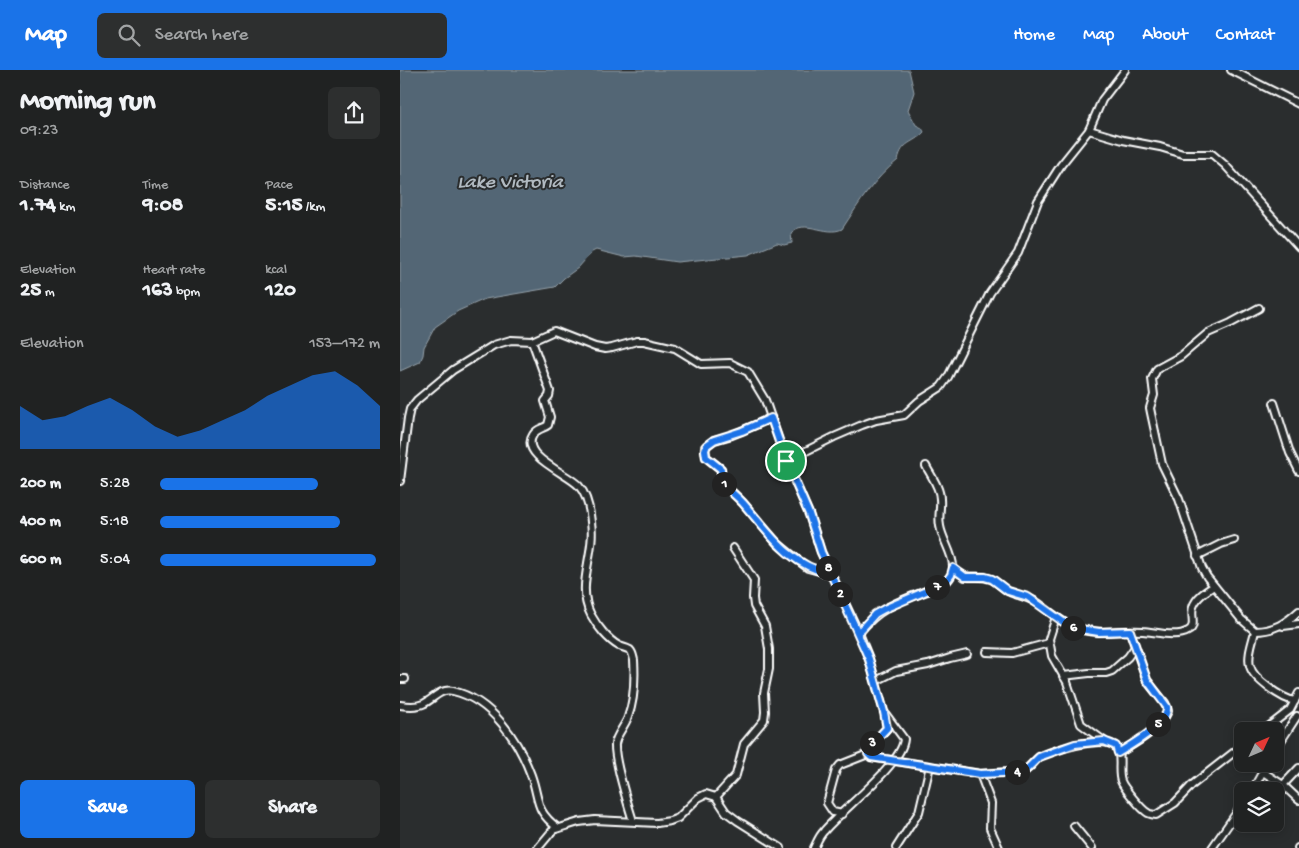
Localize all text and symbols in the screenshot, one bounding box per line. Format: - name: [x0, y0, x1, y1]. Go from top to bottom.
- search box: [97, 13, 447, 58]
- text: Map: [25, 21, 67, 50]
- icon: search: [115, 21, 143, 49]
- text: Search here: [155, 24, 248, 47]
- text: Home: [1013, 25, 1055, 46]
- text: Map: [1083, 25, 1114, 46]
- text: About: [1142, 25, 1188, 46]
- text: Contact: [1216, 25, 1274, 46]
- text: Morning run: [20, 86, 155, 119]
- button: share: [328, 87, 380, 139]
- text: 09:23: [20, 122, 58, 141]
- water label: Lake Victoria: [457, 172, 565, 195]
- text: Distance: [20, 177, 69, 194]
- text: Time: [143, 177, 168, 194]
- text: Pace: [265, 177, 293, 194]
- text: 1.74: [20, 194, 56, 219]
- text: 9:08: [143, 194, 183, 219]
- text: 5:15: [265, 194, 303, 219]
- text: km: [56, 199, 75, 216]
- text: /km: [303, 199, 325, 216]
- text: Elevation: [20, 262, 76, 279]
- text: Heart rate: [143, 262, 205, 279]
- text: kcal: [265, 262, 287, 279]
- text: 25: [20, 279, 41, 304]
- text: 163: [143, 279, 173, 304]
- text: 120: [265, 279, 296, 304]
- text: m: [41, 284, 55, 301]
- text: bpm: [173, 284, 200, 301]
- text: Elevation: [20, 335, 84, 354]
- text: 153–172 m: [309, 335, 380, 354]
- pin: [765, 440, 807, 482]
- icon: arrive: [772, 447, 800, 475]
- pin: 1: [712, 472, 736, 496]
- text: 200 m: [20, 475, 61, 494]
- text: 5:28: [100, 475, 130, 494]
- text: 1: [722, 476, 727, 493]
- text: 400 m: [20, 513, 61, 532]
- text: 5:18: [100, 513, 129, 532]
- text: 600 m: [20, 551, 61, 570]
- text: 5:04: [100, 551, 130, 570]
- pin: 8: [816, 556, 840, 580]
- text: 8: [825, 560, 832, 577]
- pin: 7: [924, 574, 950, 600]
- text: 7: [934, 579, 941, 596]
- pin: 2: [828, 582, 852, 606]
- text: 2: [837, 586, 844, 603]
- pin: 6: [1060, 616, 1086, 640]
- text: 6: [1070, 620, 1077, 637]
- pin: 5: [1146, 712, 1170, 736]
- text: 5: [1155, 716, 1162, 733]
- north arrow: [1234, 722, 1284, 772]
- map controls: [1234, 722, 1284, 832]
- pin: 3: [860, 730, 884, 756]
- text: 3: [869, 735, 876, 752]
- pin: 4: [1004, 760, 1030, 784]
- text: 4: [1014, 764, 1021, 781]
- button: Save: [20, 780, 195, 838]
- button: Share: [205, 780, 380, 838]
- button: layers: [1234, 782, 1284, 832]

